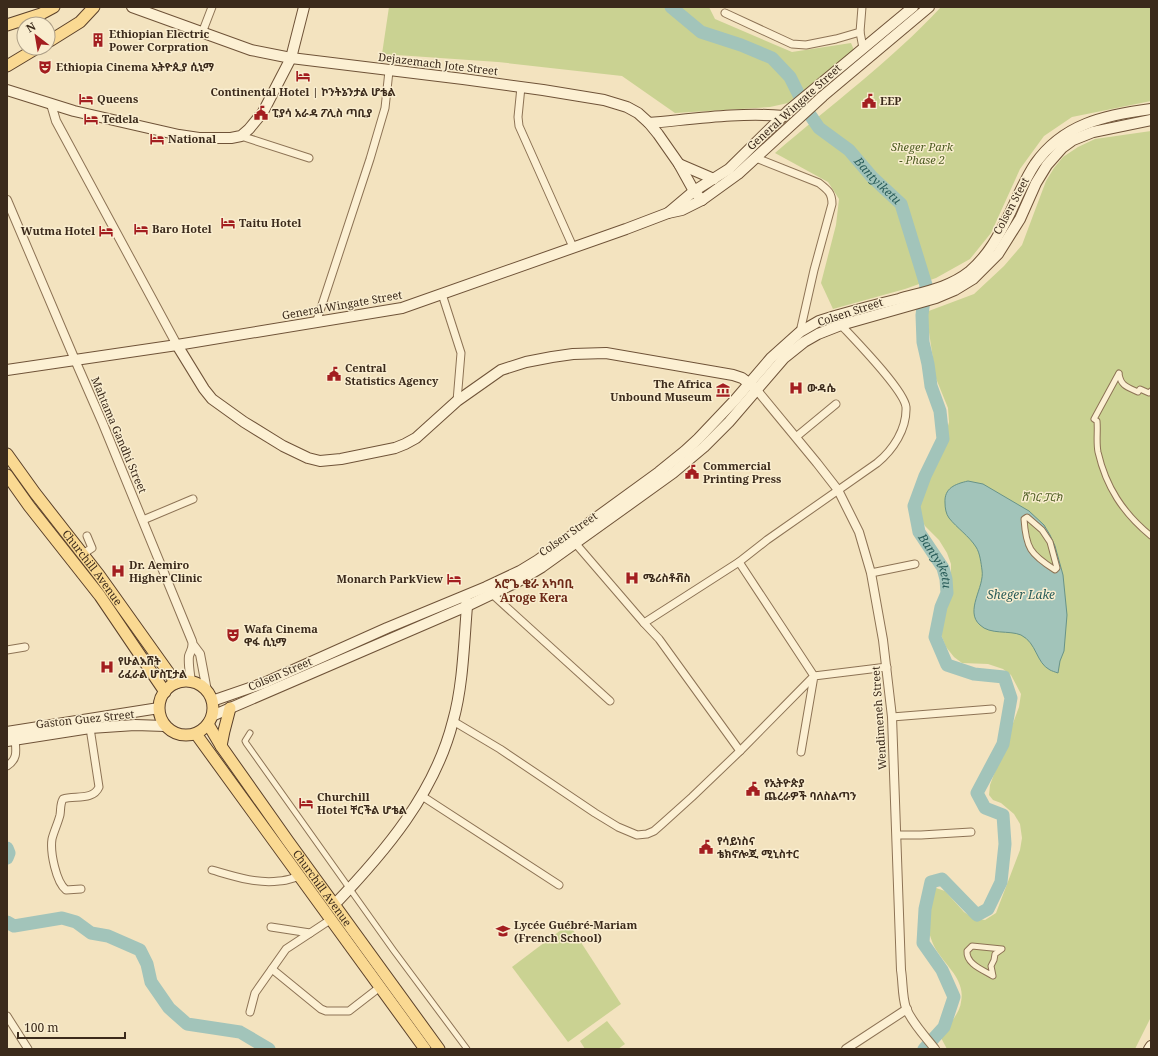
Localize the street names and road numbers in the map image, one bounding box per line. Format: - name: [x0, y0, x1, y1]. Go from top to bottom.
- street label: Dejazemach Jote Street: [377, 49, 499, 78]
- street label: General Wingate Street: [743, 60, 844, 153]
- street label: Colsen Steet: [989, 174, 1032, 237]
- street label: General Wingate Street: [281, 287, 403, 322]
- street label: Colsen Street: [815, 294, 885, 329]
- street label: Mahtama Gandhi Street: [88, 374, 151, 495]
- street label: Colsen Street: [536, 508, 600, 559]
- street label: Churchill Avenue: [59, 526, 126, 608]
- street label: Colsen Street: [246, 653, 314, 694]
- street label: Wendimeneh Street: [867, 666, 890, 770]
- street label: Gaston Guez Street: [35, 706, 135, 731]
- street label: Churchill Avenue: [290, 847, 355, 929]

